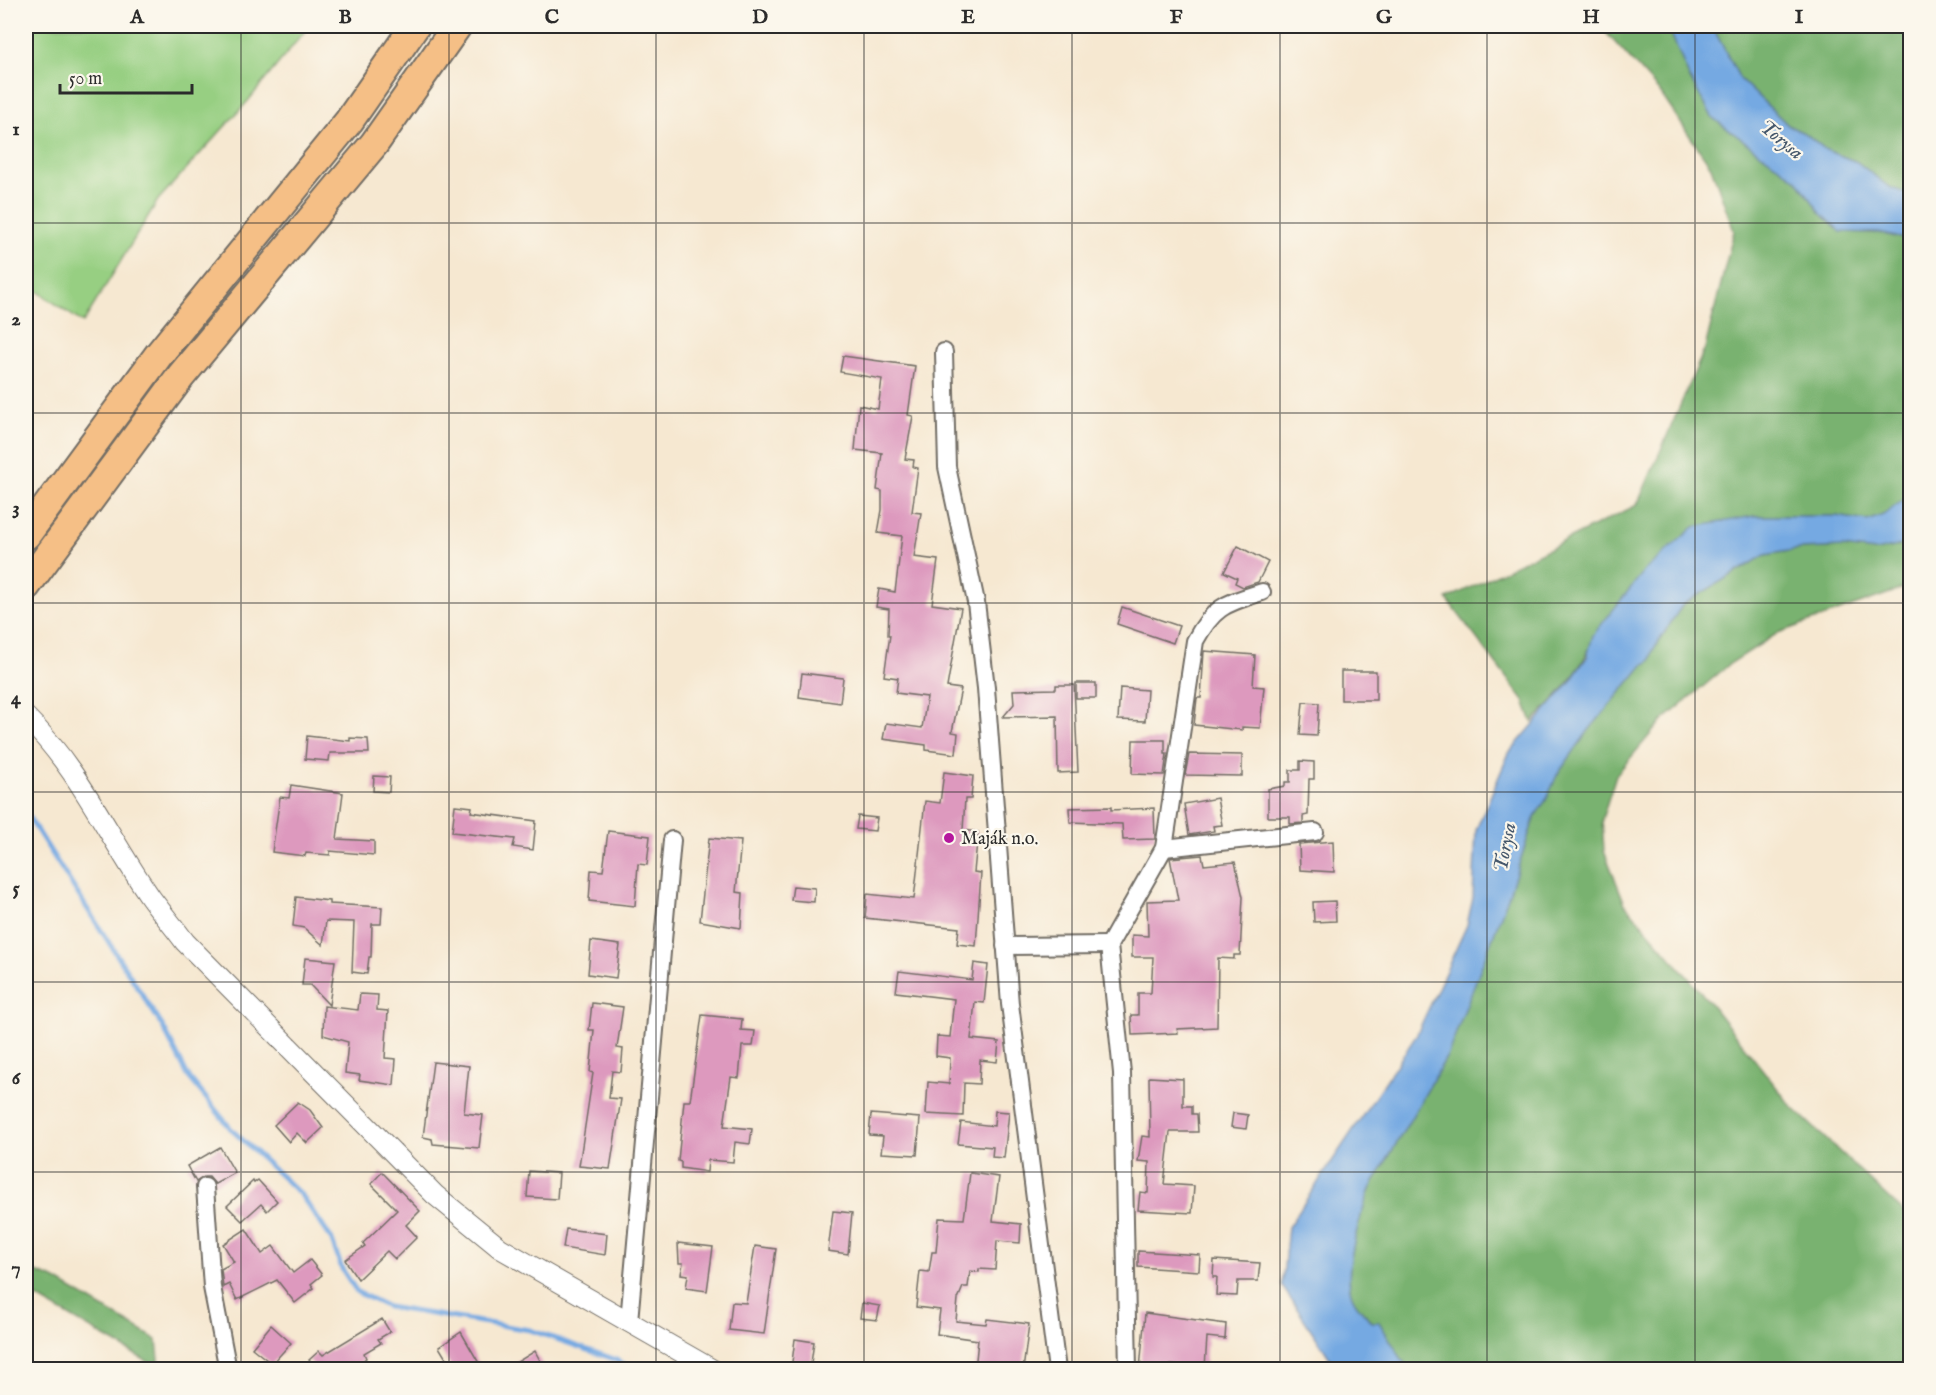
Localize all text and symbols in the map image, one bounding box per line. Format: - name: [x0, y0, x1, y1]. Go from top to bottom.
- text: A: [129, 5, 145, 30]
- text: B: [338, 5, 352, 30]
- text: C: [545, 5, 559, 30]
- text: D: [752, 5, 768, 30]
- text: E: [961, 5, 975, 30]
- text: F: [1170, 5, 1183, 30]
- text: G: [1376, 5, 1393, 30]
- text: H: [1582, 5, 1600, 30]
- text: I: [1795, 5, 1804, 30]
- scale bar: [60, 57, 192, 95]
- text: 50 m: [69, 68, 102, 91]
- water label: Torysa: [1754, 115, 1808, 166]
- text: 1: [12, 117, 20, 142]
- text: 2: [11, 307, 21, 332]
- text: 3: [12, 496, 20, 521]
- text: 4: [11, 686, 22, 711]
- water label: Torysa: [1488, 820, 1522, 874]
- place label: Maják n.o.: [961, 828, 1038, 851]
- marker: Maják n.o.: [942, 831, 956, 845]
- text: 5: [12, 876, 20, 901]
- text: 6: [12, 1066, 22, 1091]
- text: 7: [11, 1256, 21, 1281]

